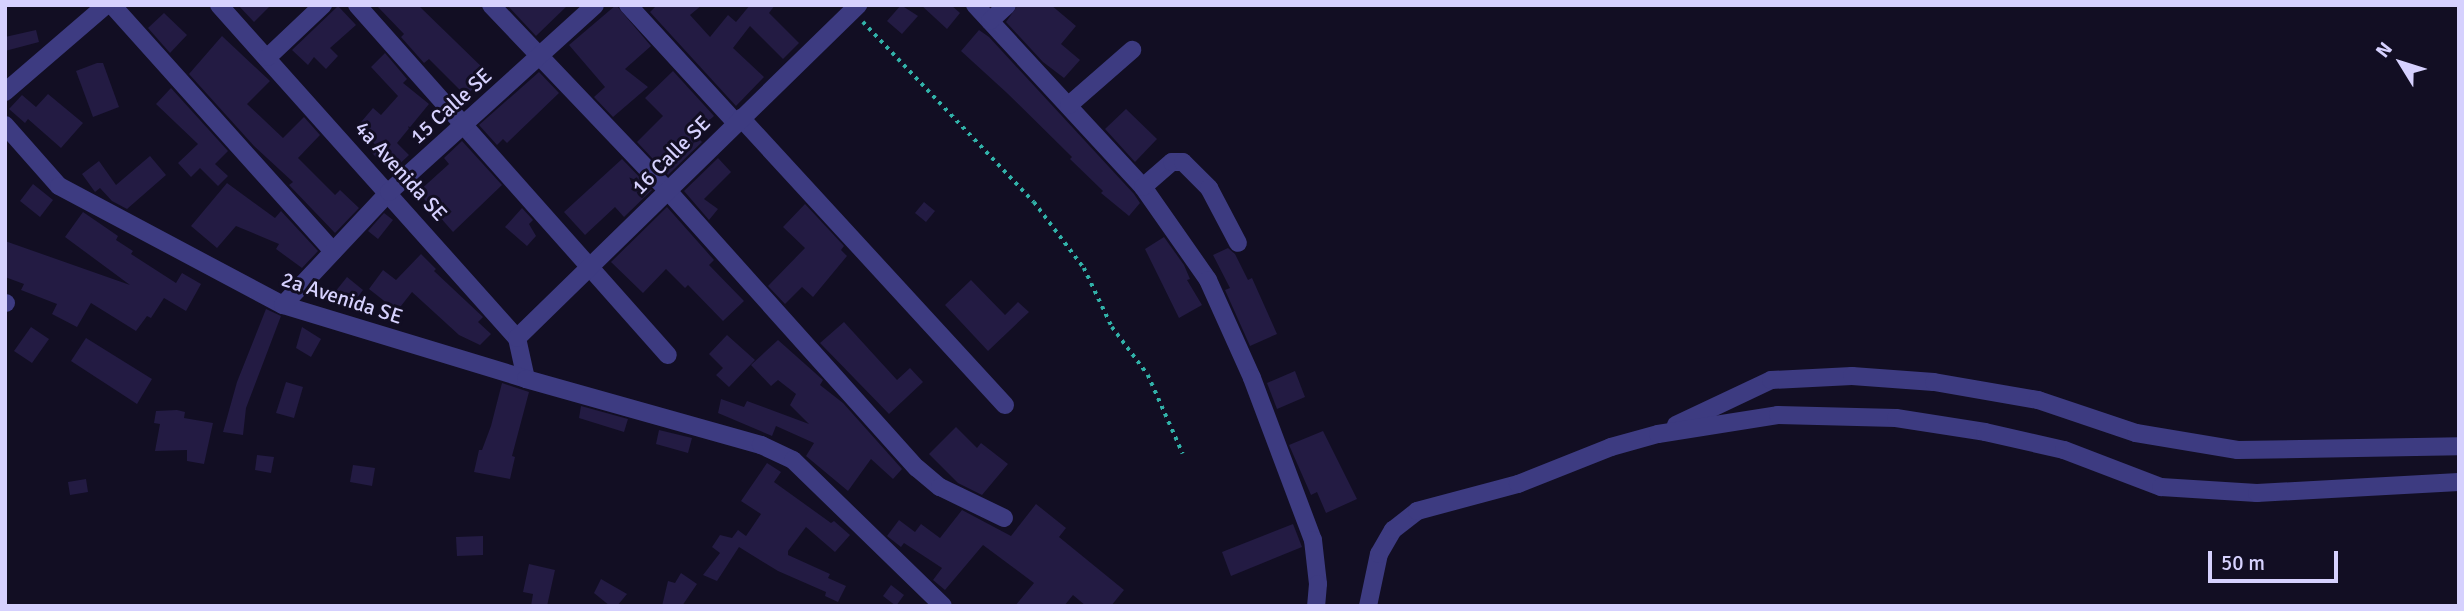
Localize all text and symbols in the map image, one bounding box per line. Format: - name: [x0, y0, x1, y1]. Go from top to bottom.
- north arrow: [2366, 28, 2436, 98]
- text: N: [2371, 37, 2398, 63]
- street label: 15 Calle SE: [405, 63, 497, 149]
- street label: 16 Calle SE: [626, 110, 716, 200]
- street label: 4a Avenida SE: [349, 116, 453, 226]
- street label: 2a Avenida SE: [278, 267, 406, 329]
- scale bar: [2212, 538, 2342, 582]
- text: 50 m: [2221, 550, 2265, 576]

